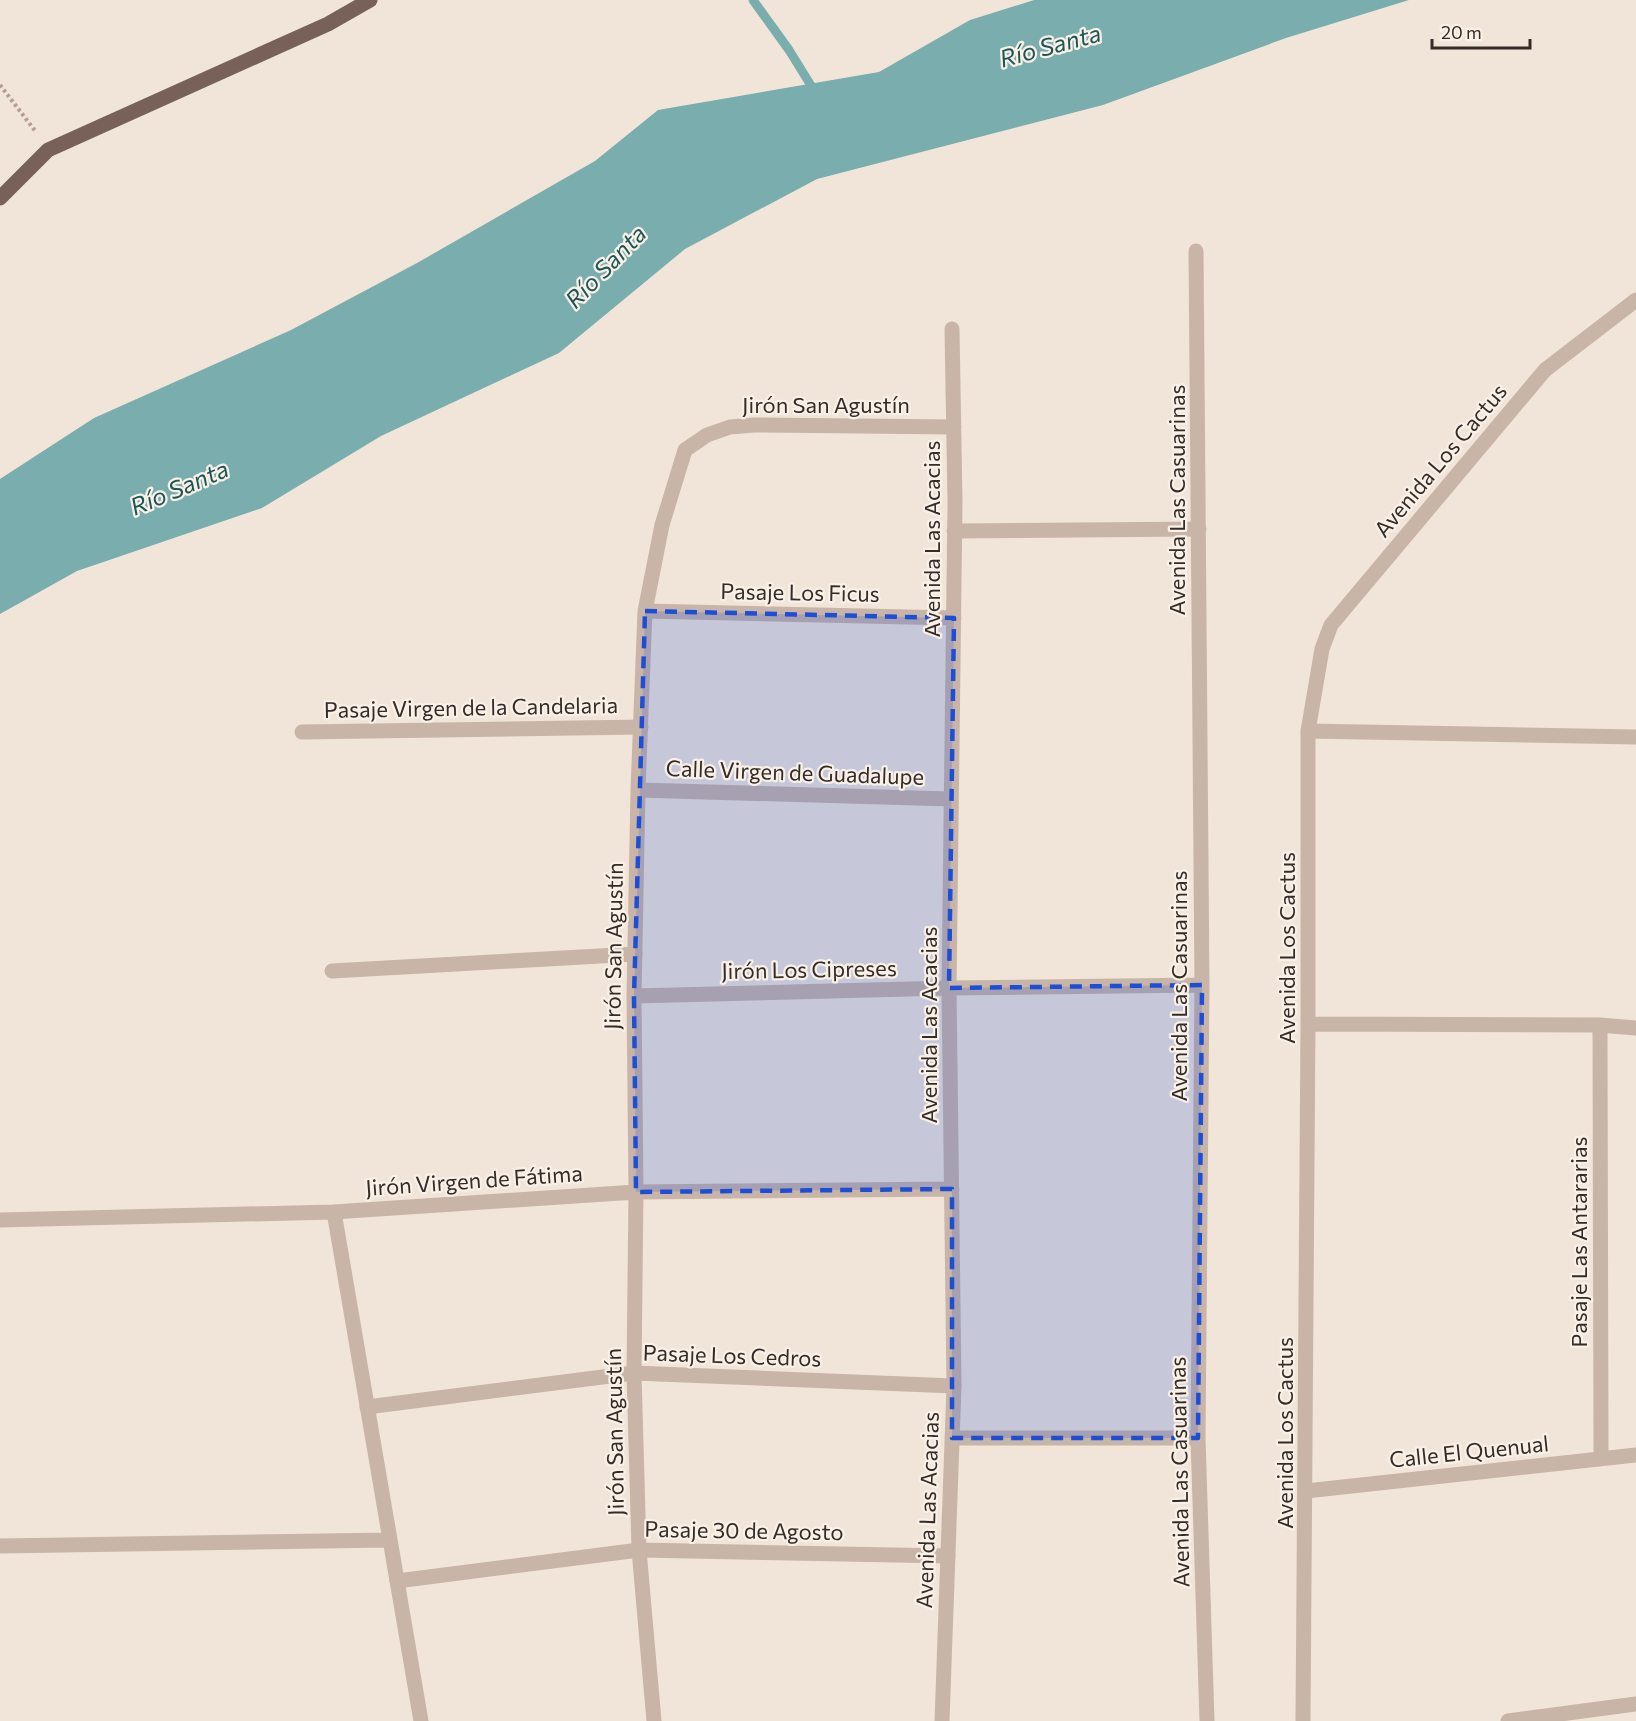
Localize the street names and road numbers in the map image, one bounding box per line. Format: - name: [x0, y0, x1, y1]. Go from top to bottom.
- street label: Avenida Los Cactus: [1368, 378, 1512, 542]
- street label: Avenida Las Casuarinas: [1163, 385, 1190, 615]
- street label: Jirón San Agustín: [742, 391, 910, 418]
- street label: Avenida Las Acacias: [918, 441, 945, 637]
- street label: Pasaje Los Ficus: [720, 577, 880, 607]
- street label: Pasaje Virgen de la Candelaria: [324, 691, 618, 723]
- street label: Calle Virgen de Guadalupe: [665, 754, 925, 790]
- street label: Avenida Los Cactus: [1273, 852, 1300, 1044]
- street label: Jirón San Agustín: [598, 862, 628, 1030]
- street label: Avenida Las Casuarinas: [1165, 871, 1192, 1101]
- street label: Avenida Las Acacias: [915, 927, 942, 1123]
- street label: Jirón Los Cipreses: [721, 954, 897, 984]
- street label: Pasaje Las Antararias: [1565, 1137, 1592, 1347]
- street label: Jirón Virgen de Fátima: [365, 1159, 583, 1201]
- street label: Avenida Los Cactus: [1271, 1337, 1298, 1529]
- street label: Pasaje Los Cedros: [642, 1338, 822, 1372]
- street label: Jirón San Agustín: [599, 1348, 629, 1516]
- street label: Avenida Las Casuarinas: [1163, 1356, 1195, 1588]
- street label: Avenida Las Acacias: [910, 1411, 944, 1609]
- street label: Calle El Quenual: [1388, 1429, 1550, 1473]
- street label: Pasaje 30 de Agosto: [644, 1515, 844, 1545]

